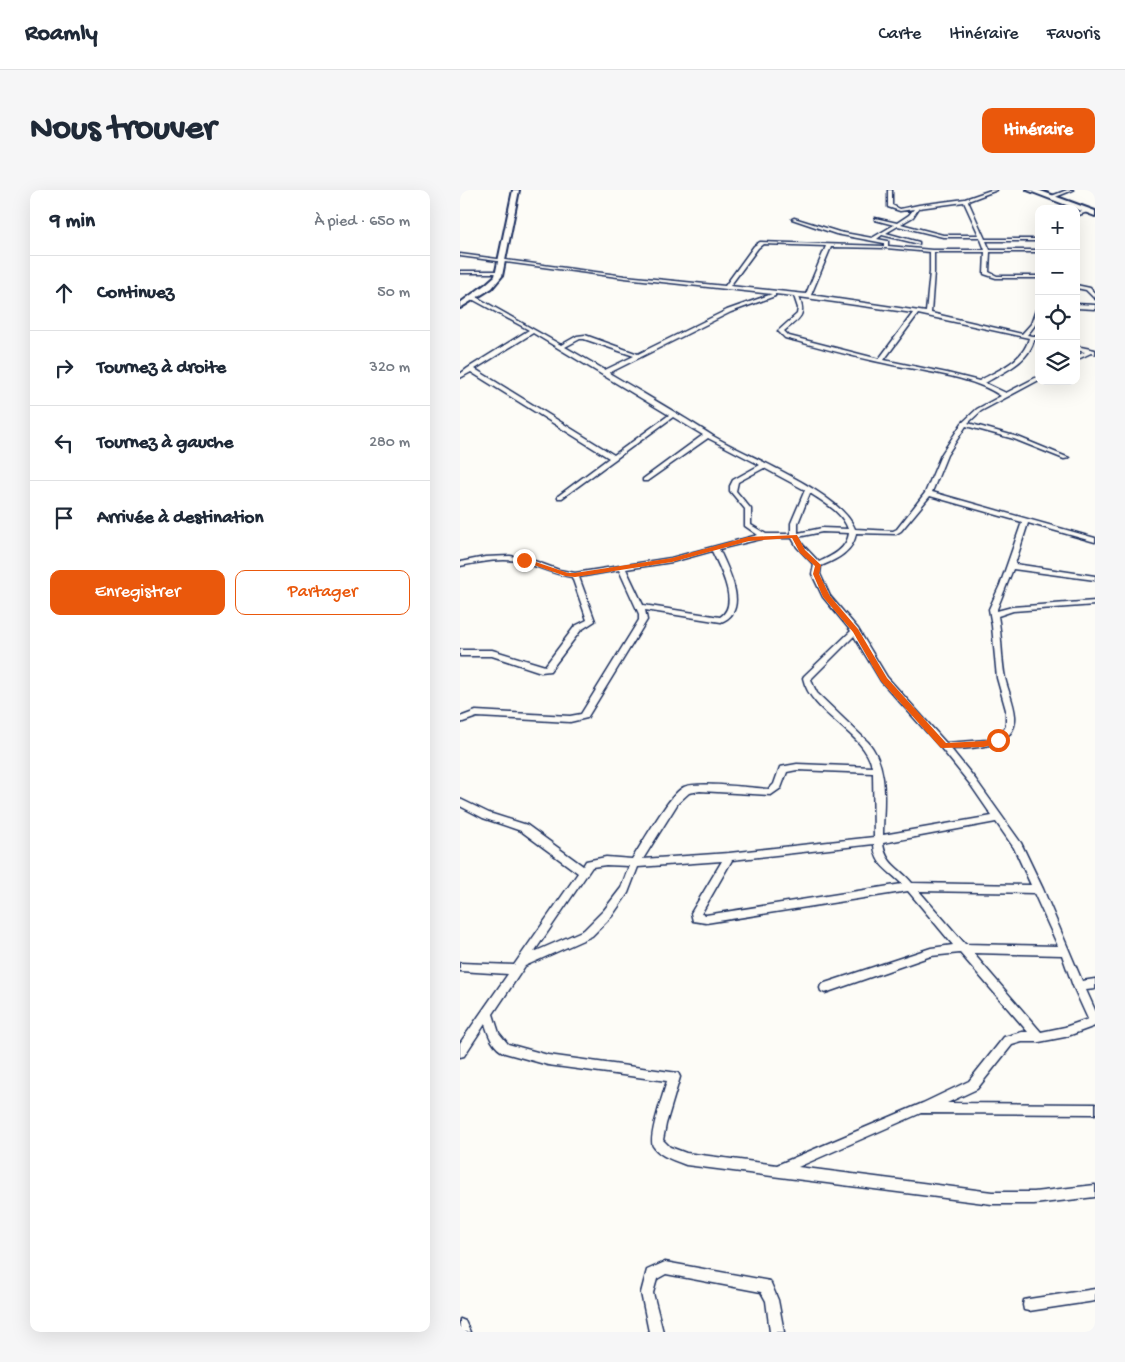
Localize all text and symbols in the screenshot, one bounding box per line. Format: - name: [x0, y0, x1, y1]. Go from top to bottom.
- text: Roamly: [25, 20, 98, 49]
- text: Carte: [878, 24, 921, 45]
- text: Itinéraire: [949, 24, 1019, 45]
- text: Favoris: [1047, 24, 1100, 45]
- button: Itinéraire: [982, 108, 1095, 153]
- text: Nous trouver: [30, 110, 216, 151]
- map controls: [1035, 205, 1080, 385]
- button: +: [1035, 205, 1080, 250]
- text: 9 min: [50, 210, 95, 235]
- text: À pied · 650 m: [314, 213, 410, 232]
- button: −: [1035, 250, 1080, 295]
- icon: ahead: [50, 279, 78, 307]
- text: Continuez: [97, 282, 174, 305]
- text: 50 m: [377, 284, 410, 303]
- button: locate: [1035, 295, 1080, 340]
- button: layers: [1035, 340, 1080, 385]
- icon: right: [50, 354, 78, 382]
- text: Tournez à droite: [97, 357, 226, 380]
- text: 320 m: [370, 359, 410, 378]
- icon: left: [50, 429, 78, 457]
- text: Tournez à gauche: [97, 432, 233, 455]
- text: 280 m: [369, 434, 410, 453]
- icon: arrive: [50, 504, 78, 532]
- text: Arrivée à destination: [97, 507, 263, 530]
- route end: [513, 549, 536, 572]
- button: Enregistrer: [50, 570, 225, 615]
- button: Partager: [235, 570, 410, 615]
- route start: [987, 729, 1010, 752]

